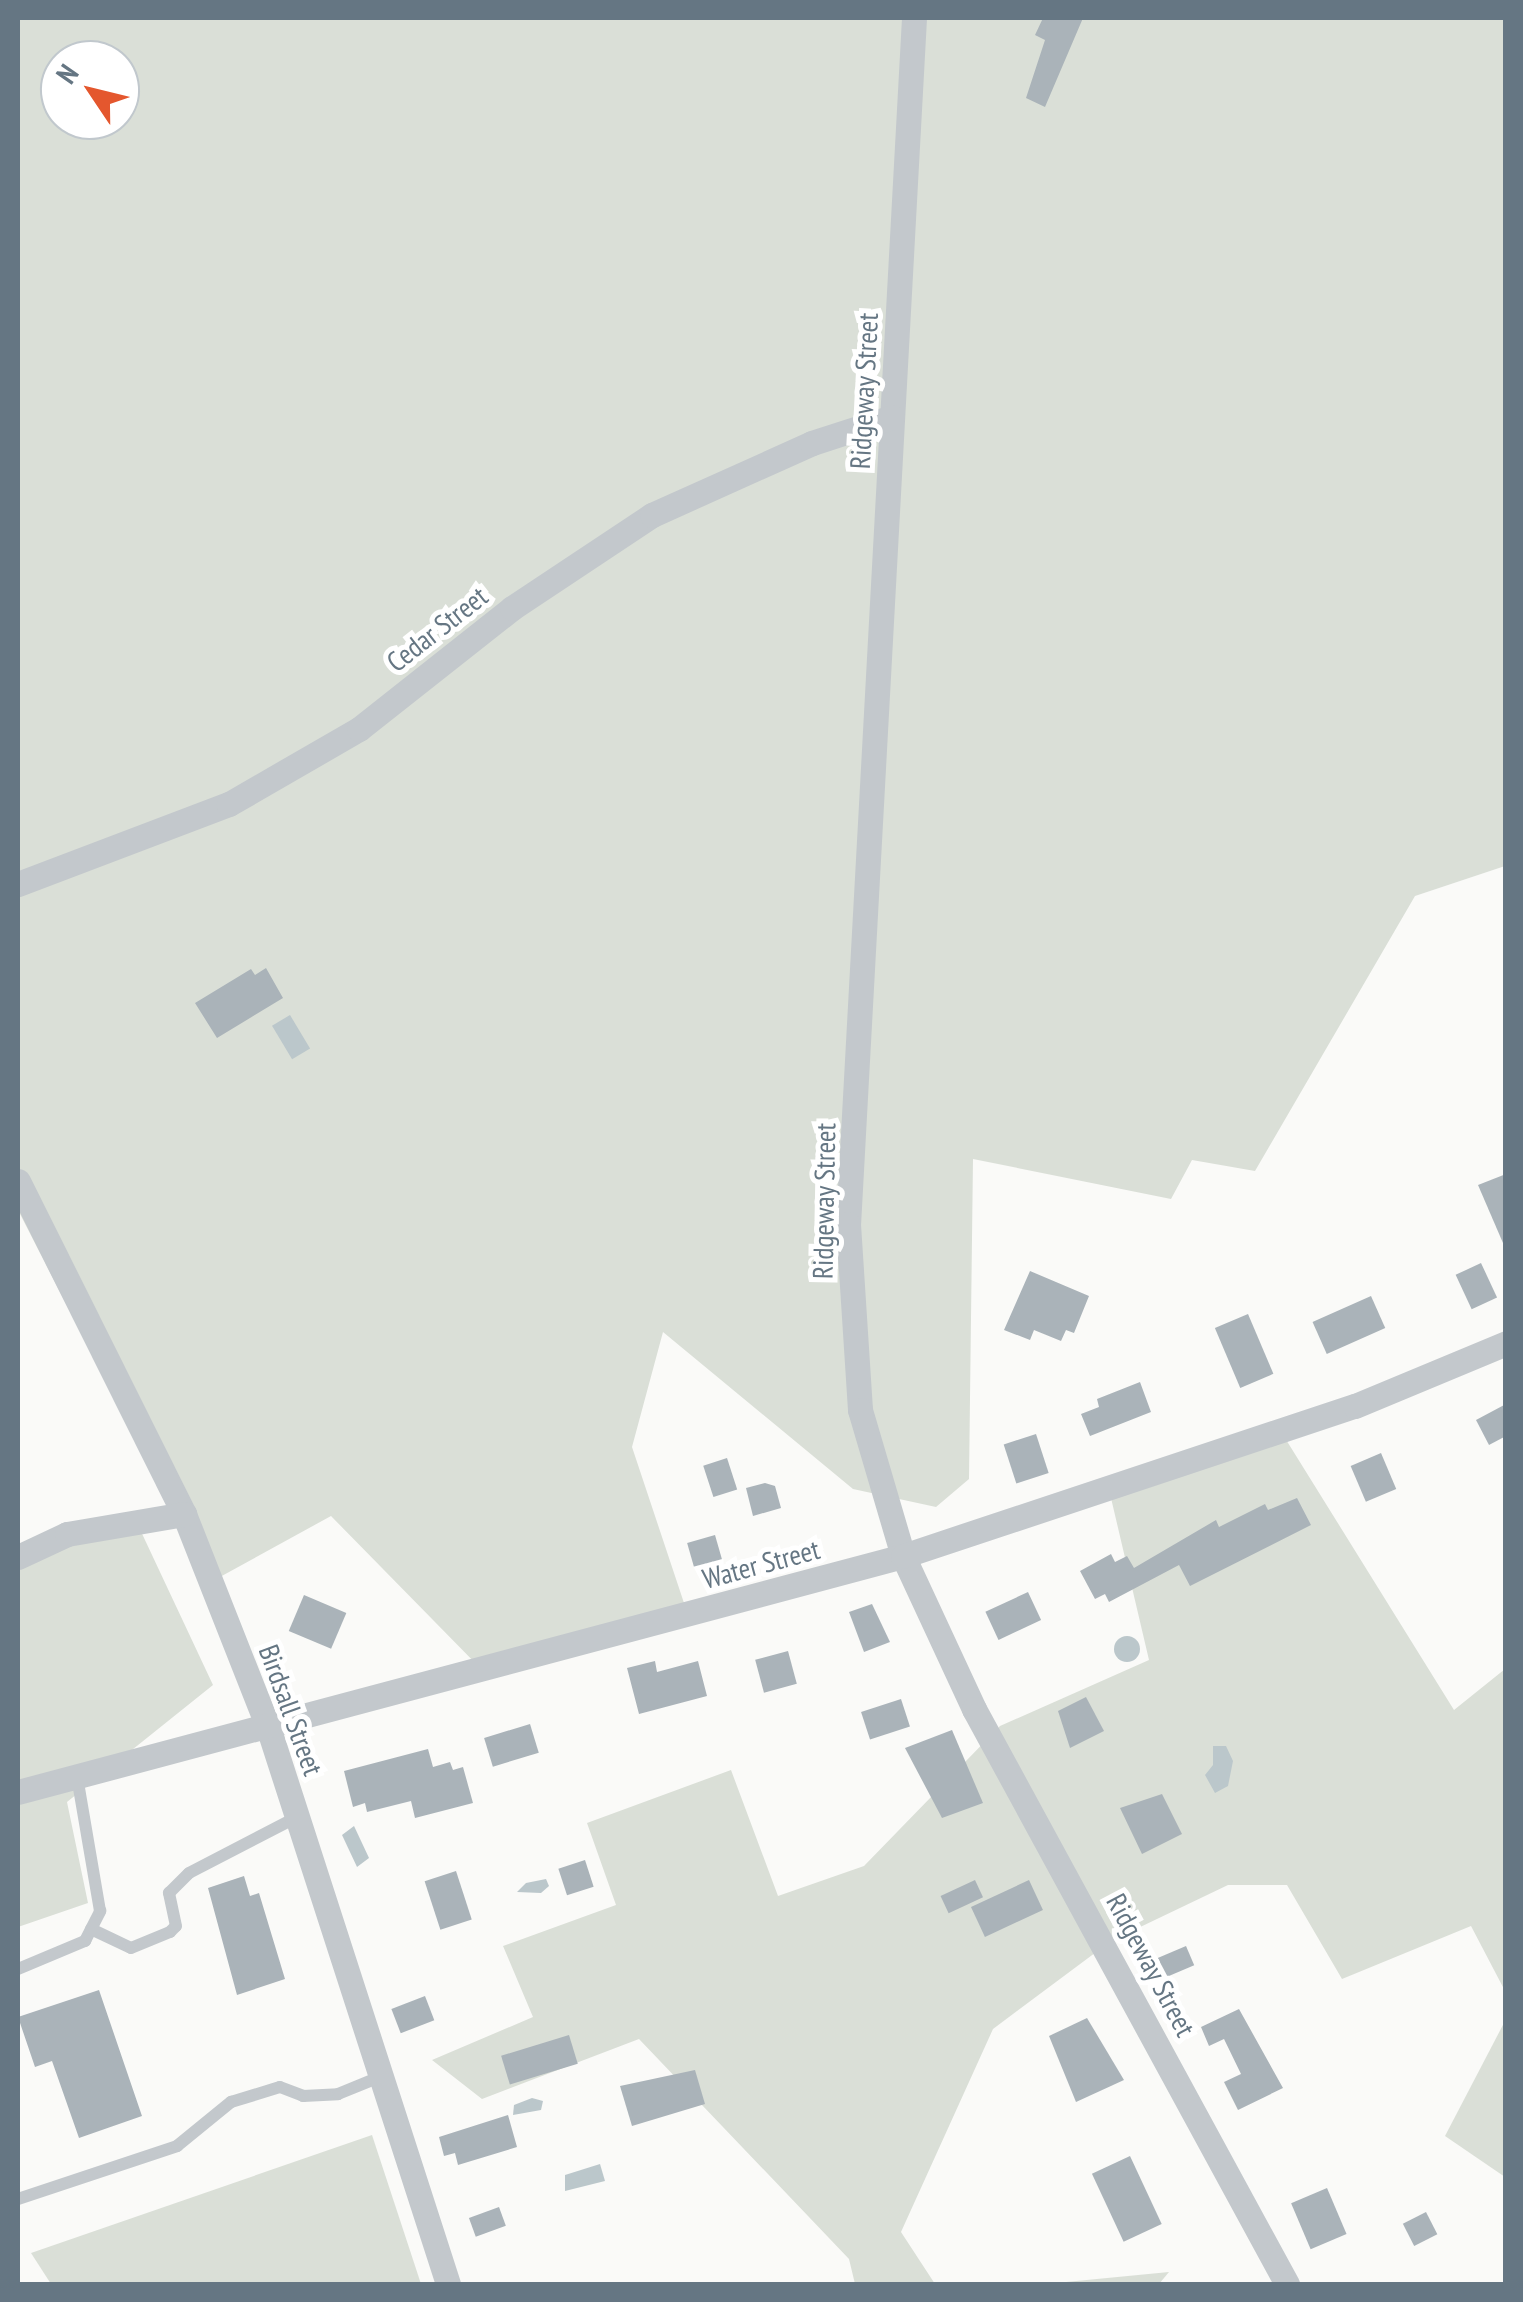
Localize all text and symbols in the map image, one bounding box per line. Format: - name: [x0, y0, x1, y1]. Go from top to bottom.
- north arrow: [40, 40, 140, 140]
- text: N: [47, 57, 86, 90]
- street label: Ridgeway Street: [843, 312, 885, 470]
- street label: Cedar Street: [380, 579, 494, 679]
- street label: Ridgeway Street: [806, 1122, 842, 1280]
- street label: Water Street: [699, 1532, 823, 1596]
- street label: Birdsall Street: [252, 1640, 330, 1780]
- street label: Ridgeway Street: [1099, 1888, 1203, 2042]

